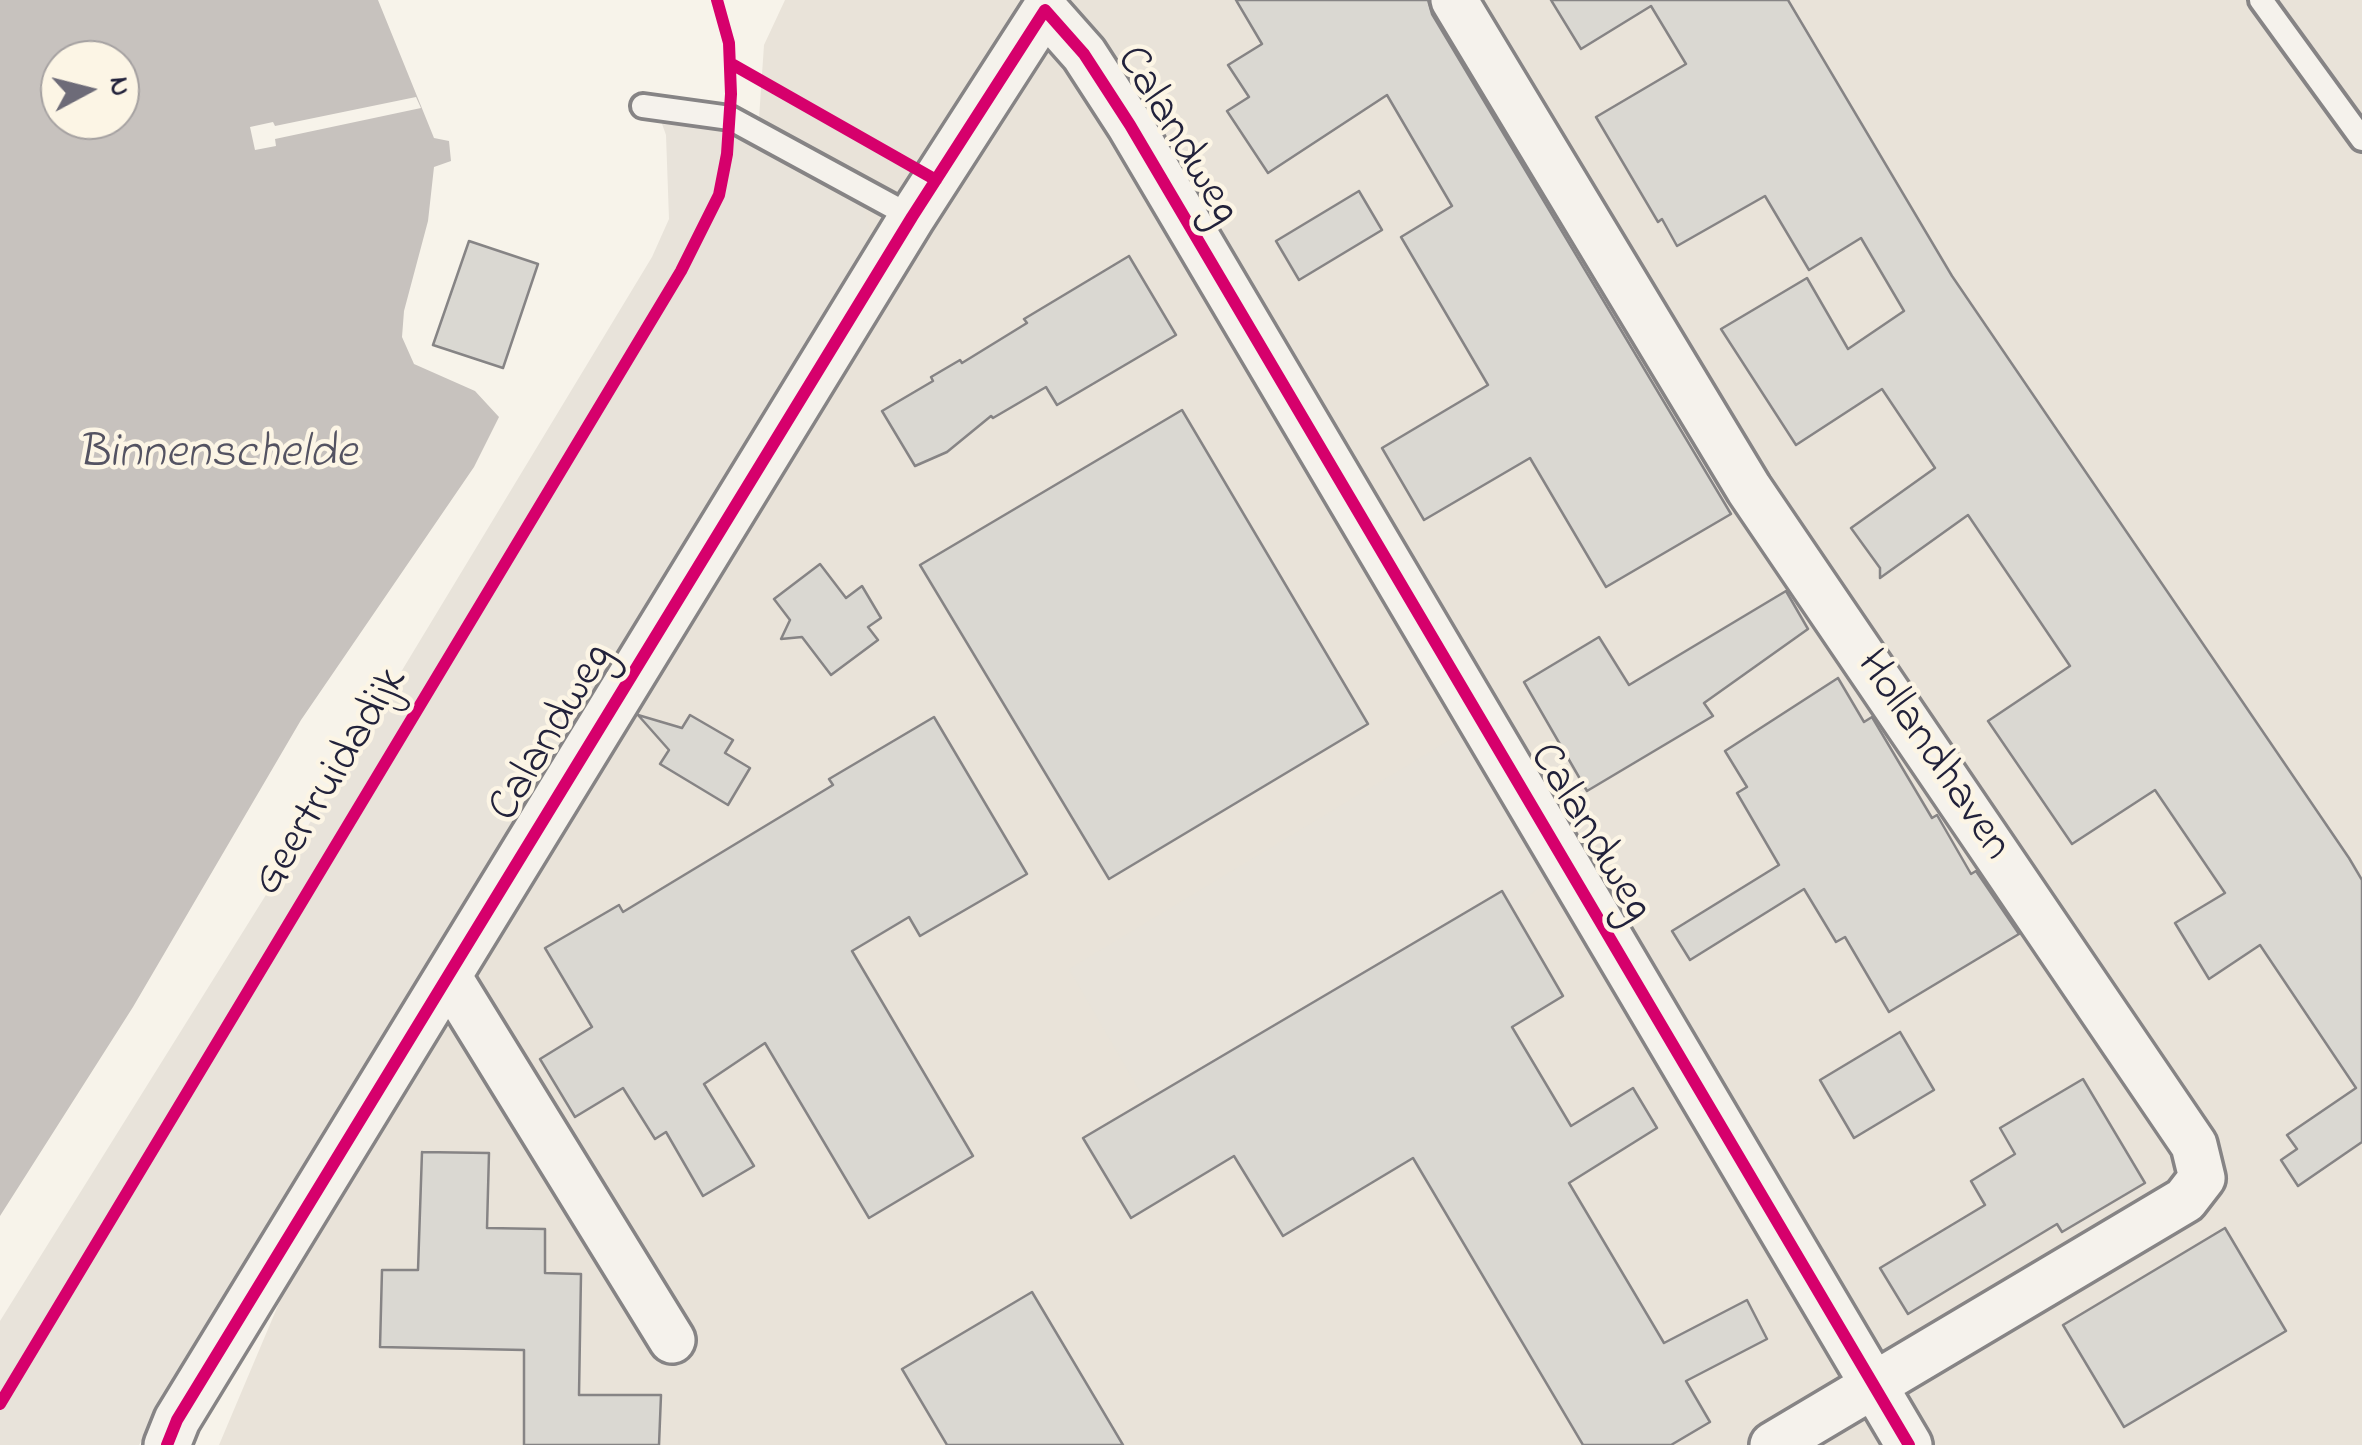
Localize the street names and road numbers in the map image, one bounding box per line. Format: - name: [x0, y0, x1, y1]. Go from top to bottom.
- street label: Calandweg: [1101, 38, 1249, 236]
- street label: Calandweg: [480, 635, 628, 833]
- street label: Hollandhaven: [1841, 642, 2021, 872]
- street label: Geertruidadijk: [244, 659, 422, 907]
- street label: Calandweg: [1514, 735, 1662, 933]

